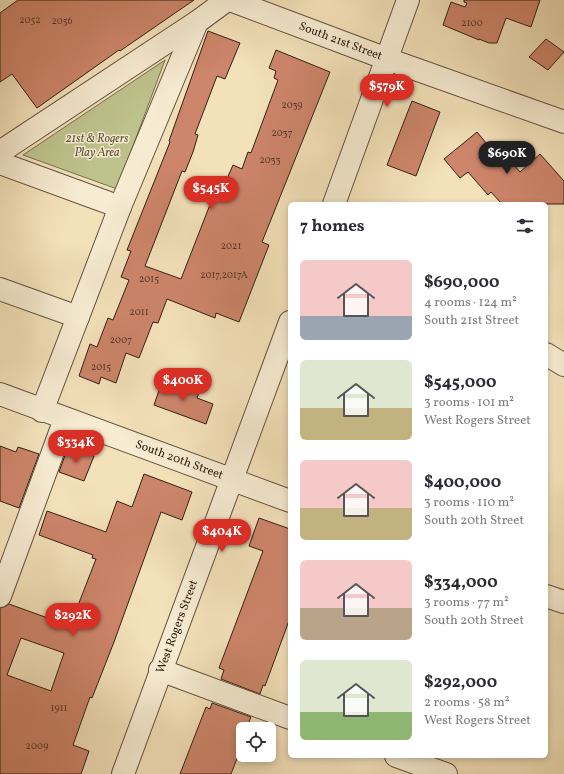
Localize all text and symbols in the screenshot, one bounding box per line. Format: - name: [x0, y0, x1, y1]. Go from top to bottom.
- house number: 2052: [19, 13, 41, 27]
- house number: 2056: [51, 14, 73, 28]
- house number: 2100: [461, 16, 483, 30]
- street label: South 21st Street: [296, 19, 384, 64]
- pin: $579K: [359, 74, 415, 108]
- text: $579K: [369, 78, 405, 96]
- house number: 2039: [281, 98, 303, 112]
- house number: 2037: [272, 126, 293, 140]
- park label: 21st & Rogers Play Area: [66, 131, 129, 161]
- pin: $690K: [479, 141, 535, 175]
- text: $690K: [487, 145, 527, 163]
- house number: 2033: [259, 153, 281, 167]
- pin: $545K: [183, 176, 239, 210]
- text: $545K: [193, 180, 229, 198]
- text: 7 homes: [300, 215, 365, 238]
- icon: filters: [514, 215, 536, 237]
- house number: 2021: [221, 239, 241, 253]
- house number: 2017,2017A: [200, 268, 248, 282]
- text: $690,000: [424, 271, 500, 294]
- house number: 2015: [139, 272, 159, 286]
- icon: home: [332, 276, 380, 324]
- text: 4 rooms · 124 m²: [424, 294, 517, 312]
- house number: 2011: [129, 305, 149, 319]
- text: South 21st Street: [424, 312, 519, 330]
- house number: 2007: [110, 333, 132, 347]
- house number: 2015: [91, 360, 111, 374]
- pin: $400K: [155, 368, 211, 402]
- text: $545,000: [424, 371, 497, 394]
- text: $400K: [163, 372, 203, 390]
- icon: home: [332, 376, 380, 424]
- text: 3 rooms · 101 m²: [424, 394, 514, 412]
- text: West Rogers Street: [424, 412, 531, 430]
- pin: $334K: [48, 430, 104, 464]
- text: $334K: [57, 434, 95, 452]
- street label: South 20th Street: [133, 437, 225, 484]
- text: $400,000: [424, 471, 501, 494]
- icon: home: [332, 476, 380, 524]
- text: 3 rooms · 110 m²: [424, 494, 514, 512]
- text: South 20th Street: [424, 512, 524, 530]
- pin: $404K: [194, 519, 250, 553]
- text: $404K: [202, 523, 242, 541]
- text: $334,000: [424, 571, 498, 594]
- icon: home: [332, 576, 380, 624]
- street label: West Rogers Street: [153, 578, 202, 676]
- text: 3 rooms · 77 m²: [424, 594, 509, 612]
- pin: $292K: [45, 603, 101, 637]
- text: $292K: [54, 607, 92, 625]
- text: South 20th Street: [424, 612, 524, 630]
- text: $292,000: [424, 671, 497, 694]
- icon: home: [332, 676, 380, 724]
- text: 2 rooms · 58 m²: [424, 694, 509, 712]
- house number: 1911: [51, 701, 68, 715]
- text: West Rogers Street: [424, 712, 531, 730]
- map controls: [236, 722, 276, 762]
- button: locate: [236, 722, 276, 762]
- house number: 2009: [26, 739, 48, 753]

